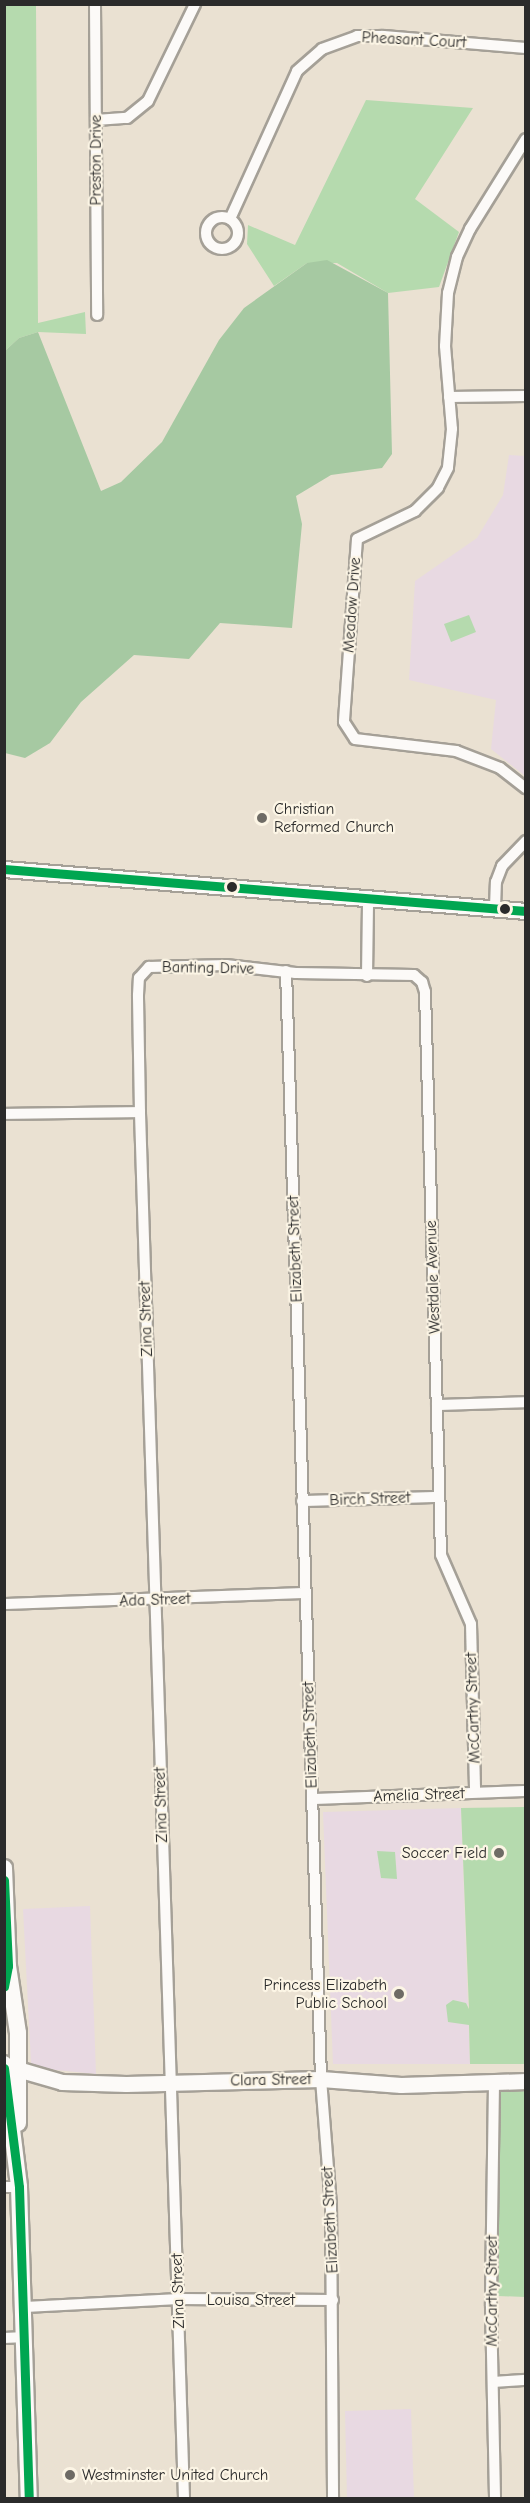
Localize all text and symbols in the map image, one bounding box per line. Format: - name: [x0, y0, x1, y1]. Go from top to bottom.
- street label: Pheasant Court: [361, 28, 467, 52]
- street label: Preston Drive: [86, 115, 106, 205]
- street label: Meadow Drive: [339, 557, 365, 653]
- place label: Christian Reformed Church: [274, 799, 394, 837]
- marker: Christian Reformed Church: [255, 811, 269, 825]
- unlabelled marker: [226, 881, 238, 893]
- unlabelled marker: [499, 903, 511, 915]
- street label: Banting Drive: [162, 958, 254, 978]
- street label: Elizabeth Street: [284, 1195, 306, 1303]
- street label: Westdale Avenue: [421, 1220, 445, 1334]
- street label: Zina Street: [135, 1281, 157, 1357]
- street label: Birch Street: [329, 1488, 411, 1510]
- street label: Ada Street: [119, 1589, 191, 1611]
- street label: McCarthy Street: [461, 1652, 485, 1764]
- street label: Elizabeth Street: [299, 1681, 321, 1789]
- street label: Zina Street: [150, 1767, 172, 1843]
- street label: Amelia Street: [373, 1784, 465, 1806]
- place label: Soccer Field: [402, 1843, 487, 1863]
- marker: Soccer Field: [492, 1846, 506, 1860]
- place label: Princess Elizabeth Public School: [263, 1975, 387, 2013]
- marker: Princess Elizabeth Public School: [392, 1987, 406, 2001]
- street label: Clara Street: [230, 2070, 312, 2090]
- street label: Elizabeth Street: [318, 2166, 342, 2274]
- street label: McCarthy Street: [482, 2235, 502, 2347]
- street label: Zina Street: [167, 2253, 189, 2329]
- street label: Louisa Street: [207, 2290, 295, 2310]
- place label: Westminster United Church: [82, 2465, 268, 2485]
- marker: Westminster United Church: [63, 2468, 77, 2482]

